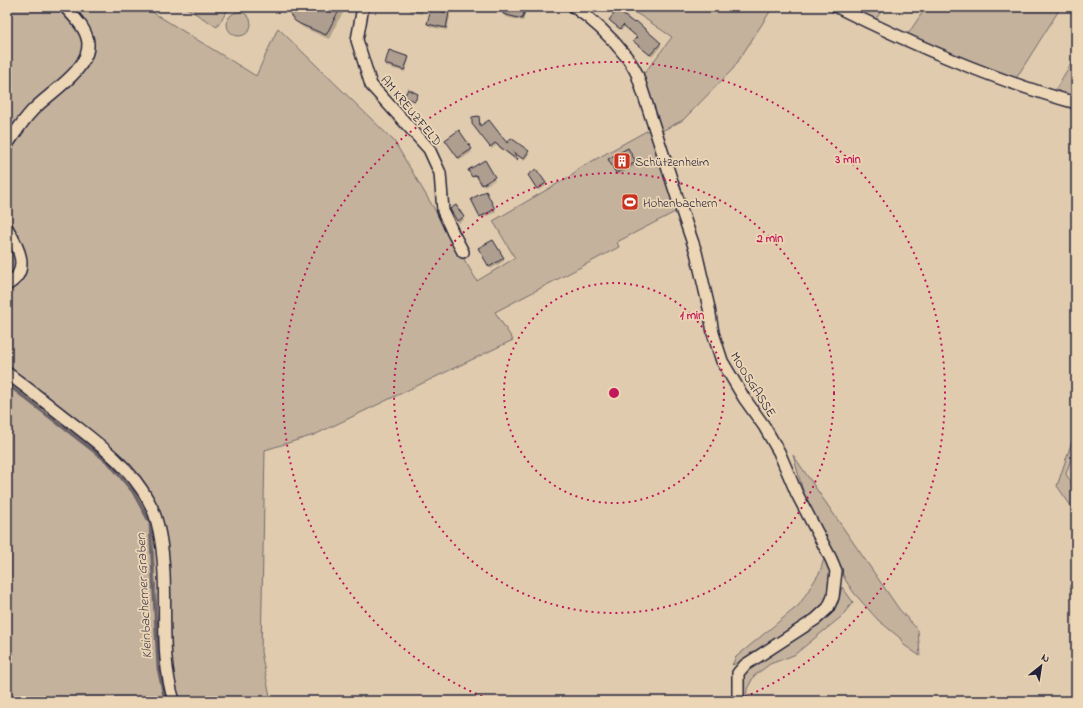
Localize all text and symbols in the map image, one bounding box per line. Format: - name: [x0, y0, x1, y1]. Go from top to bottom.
- street label: AM KREUZFELD: [376, 72, 446, 150]
- building icon: Schützenheim: [612, 151, 632, 171]
- text: 3 min: [834, 151, 861, 169]
- place label: Schützenheim: [635, 153, 709, 172]
- sports icon: Hohenbachern: [620, 192, 640, 212]
- place label: Hohenbachern: [643, 194, 717, 213]
- text: 2 min: [756, 230, 783, 248]
- text: 1 min: [680, 307, 704, 325]
- street label: MOOSGASSE: [725, 348, 780, 421]
- centre of rings: [607, 386, 621, 400]
- water label: Kleinbacherner Graben: [131, 532, 158, 659]
- north arrow: [1021, 646, 1061, 686]
- text: N: [1038, 649, 1053, 667]

